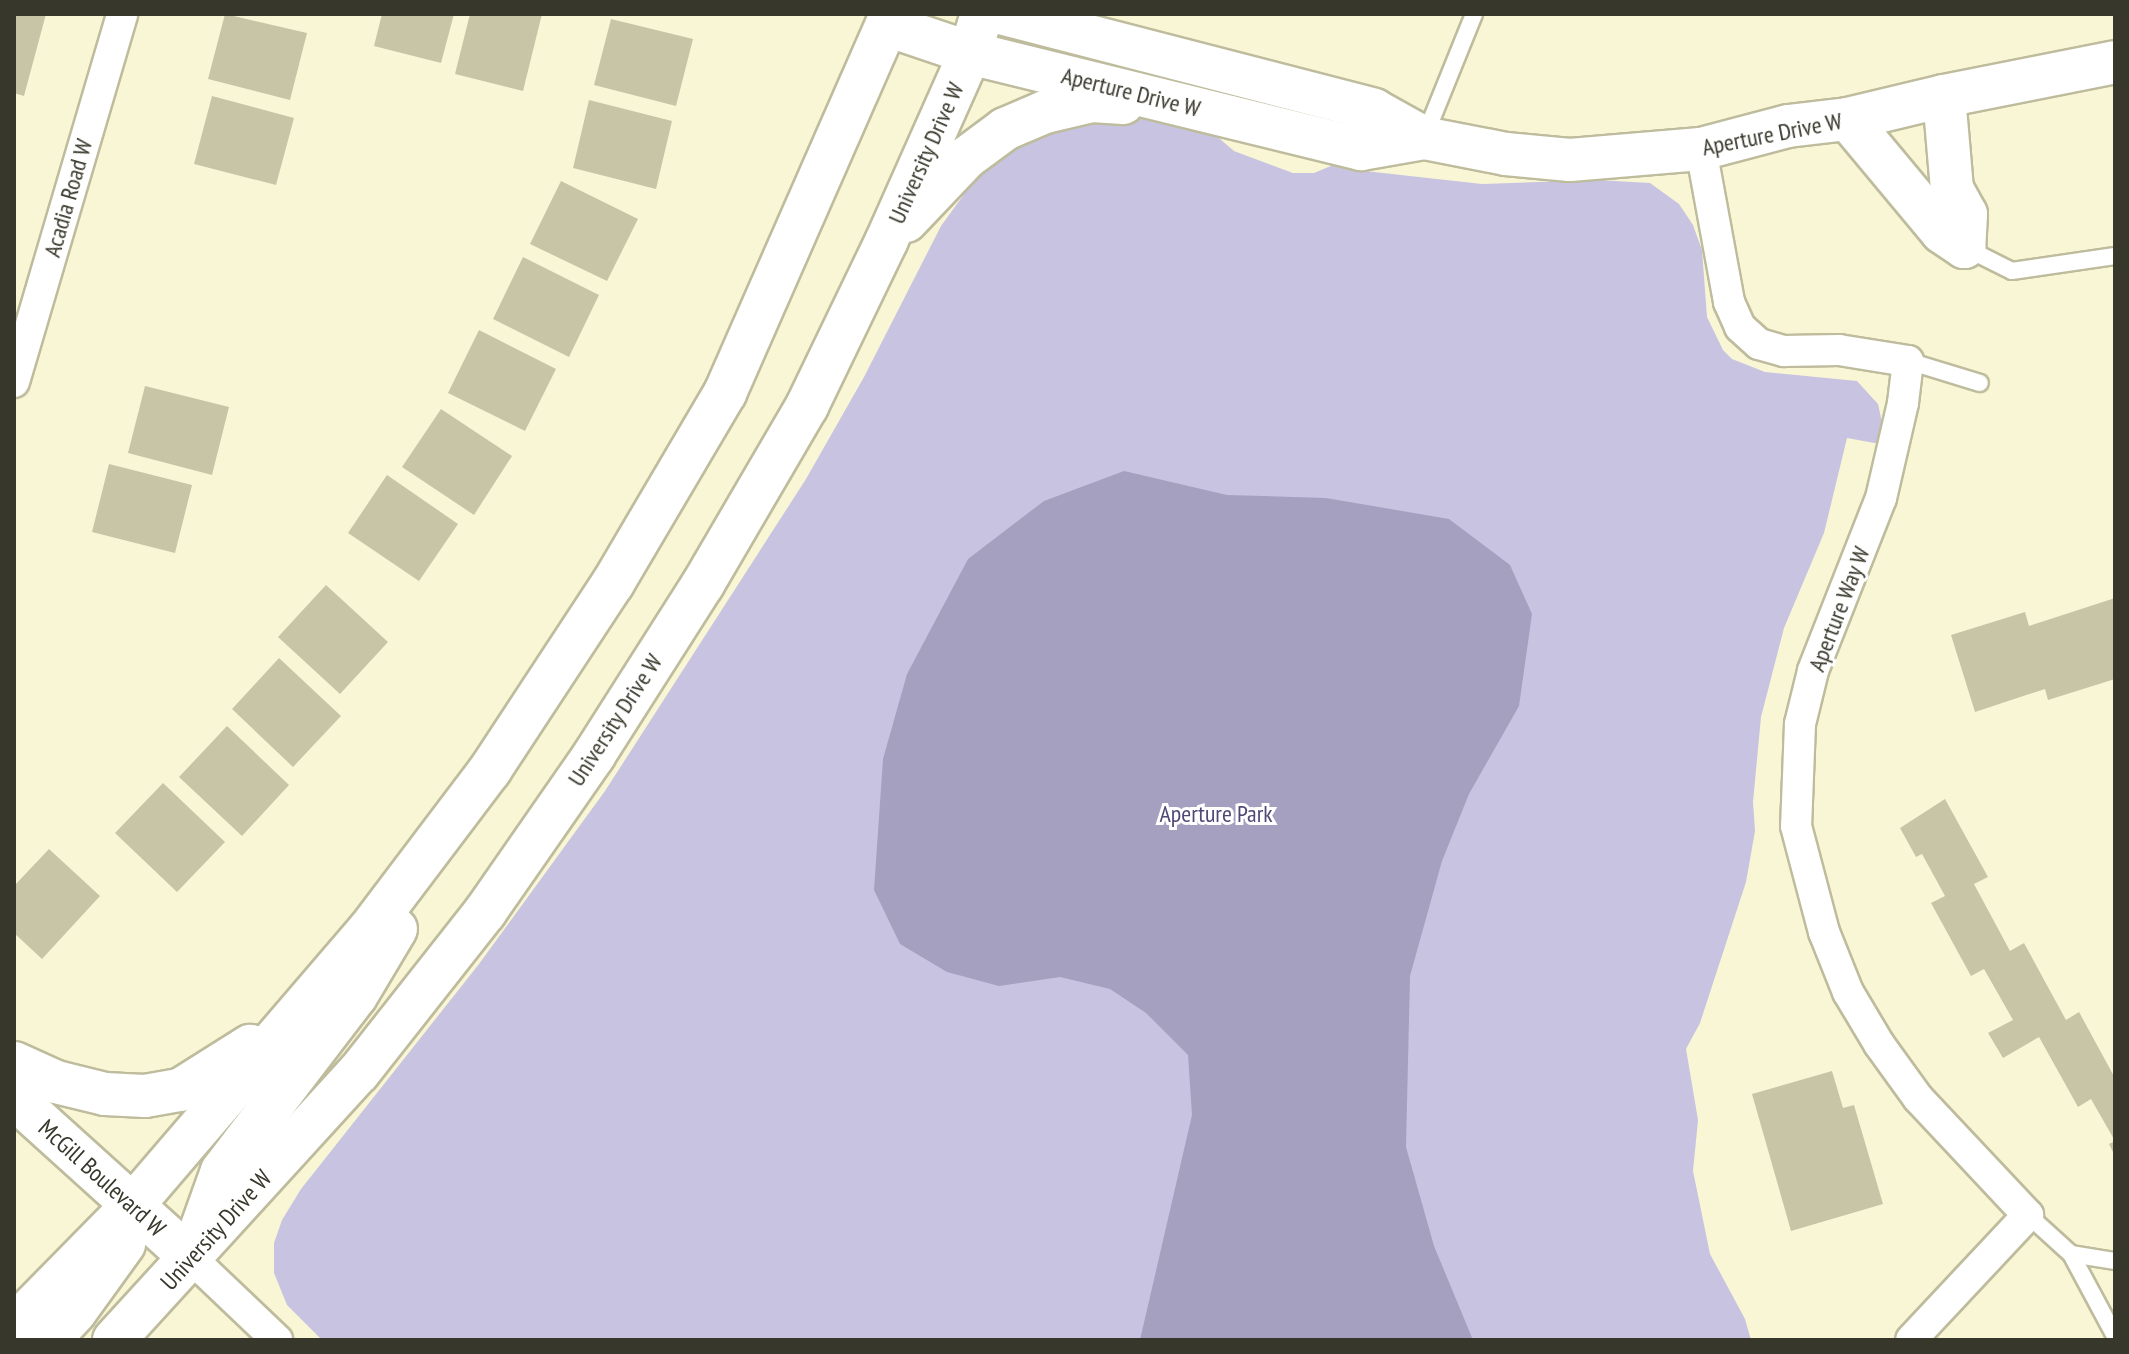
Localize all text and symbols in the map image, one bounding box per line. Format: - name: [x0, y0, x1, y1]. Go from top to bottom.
- street label: Aperture Drive W: [1058, 61, 1204, 123]
- street label: University Drive W: [882, 77, 970, 229]
- street label: Aperture Drive W: [1699, 106, 1845, 162]
- street label: Acadia Road W: [37, 136, 99, 260]
- street label: Aperture Way W: [1802, 542, 1876, 676]
- street label: University Drive W: [561, 648, 669, 792]
- park label: Aperture Park: [1159, 800, 1273, 828]
- street label: McGill Boulevard W: [32, 1113, 172, 1243]
- street label: University Drive W: [154, 1164, 278, 1296]

